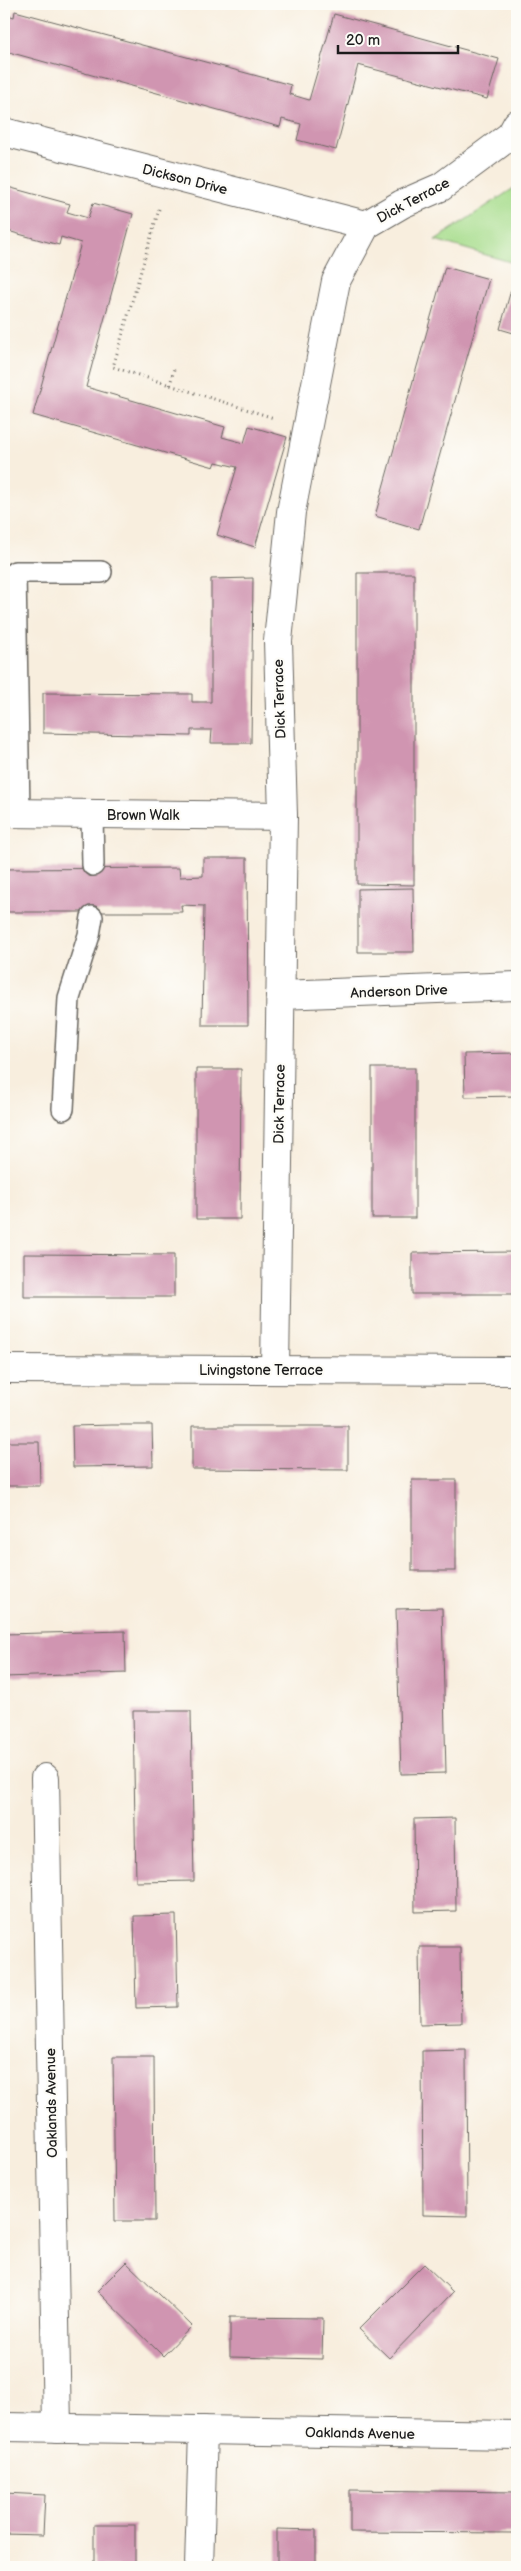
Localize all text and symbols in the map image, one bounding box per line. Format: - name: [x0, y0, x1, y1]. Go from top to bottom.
- scale bar: [338, 22, 458, 54]
- text: 20 m: [346, 31, 380, 50]
- street label: Dickson Drive: [140, 161, 229, 198]
- street label: Dick Terrace: [374, 174, 453, 227]
- street label: Dick Terrace: [270, 659, 289, 739]
- street label: Brown Walk: [107, 807, 179, 824]
- street label: Anderson Drive: [350, 981, 448, 1002]
- street label: Dick Terrace: [270, 1064, 289, 1144]
- street label: Livingstone Terrace: [199, 1362, 323, 1379]
- street label: Oaklands Avenue: [42, 2048, 61, 2158]
- street label: Oaklands Avenue: [305, 2424, 415, 2443]

